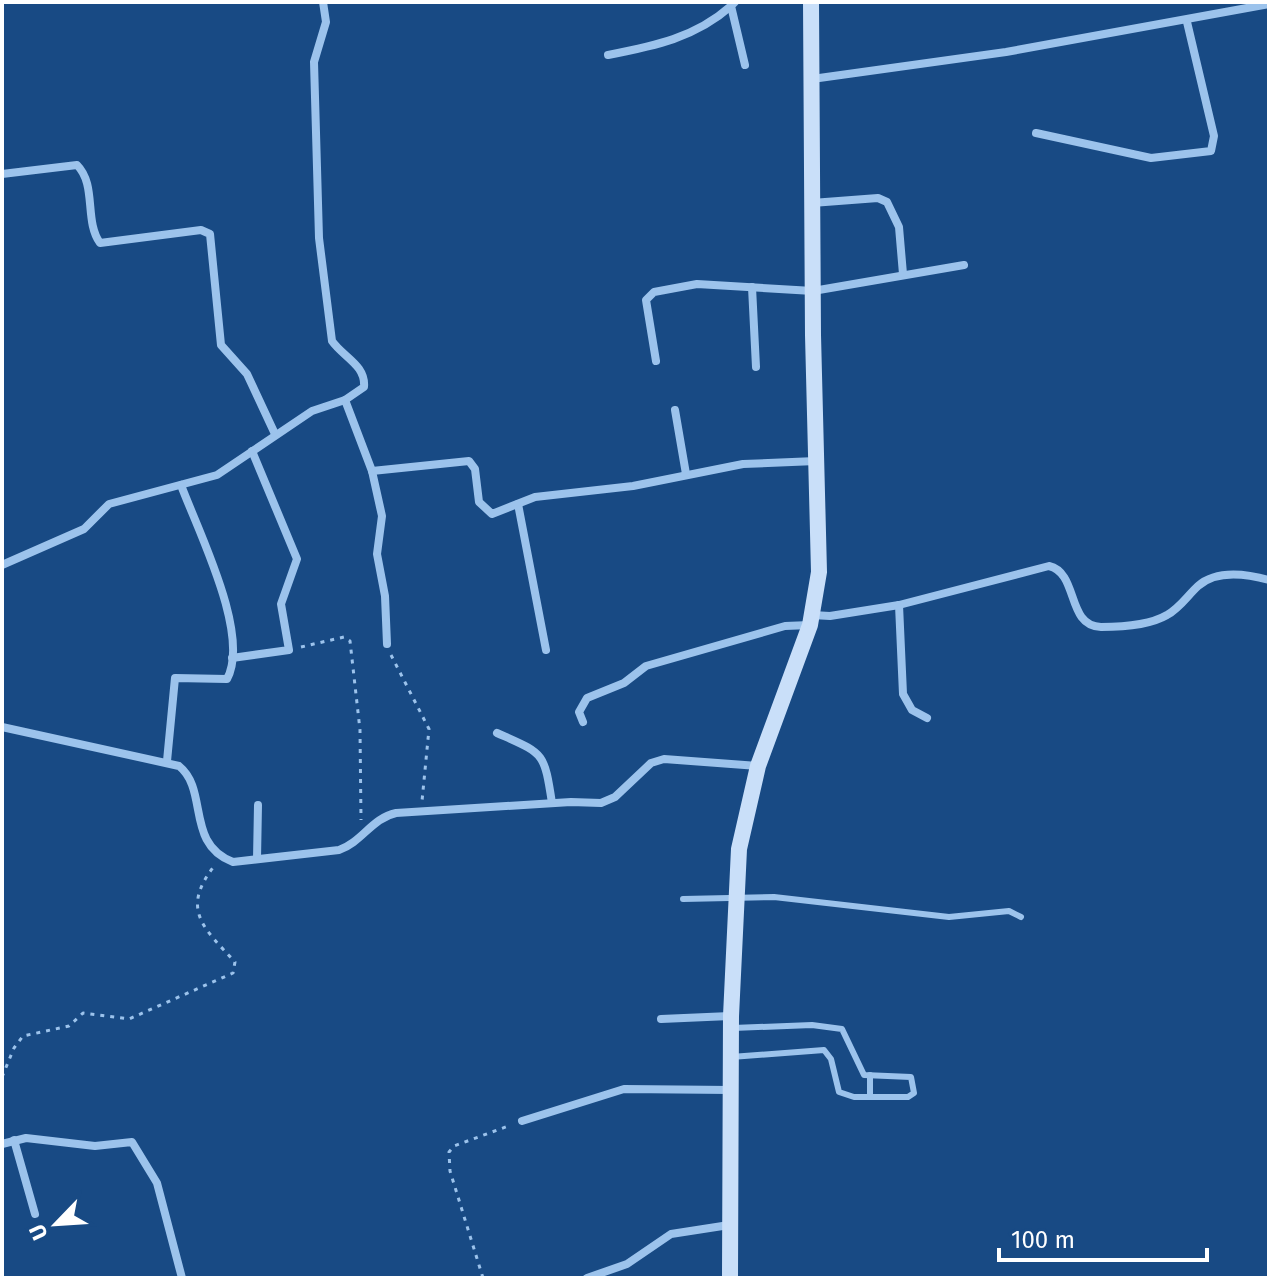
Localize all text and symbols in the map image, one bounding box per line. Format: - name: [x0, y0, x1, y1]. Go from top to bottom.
- north arrow: [16, 1184, 96, 1264]
- scale bar: [999, 1212, 1207, 1262]
- text: U: [23, 1220, 54, 1244]
- text: 100 m: [1011, 1226, 1075, 1254]

